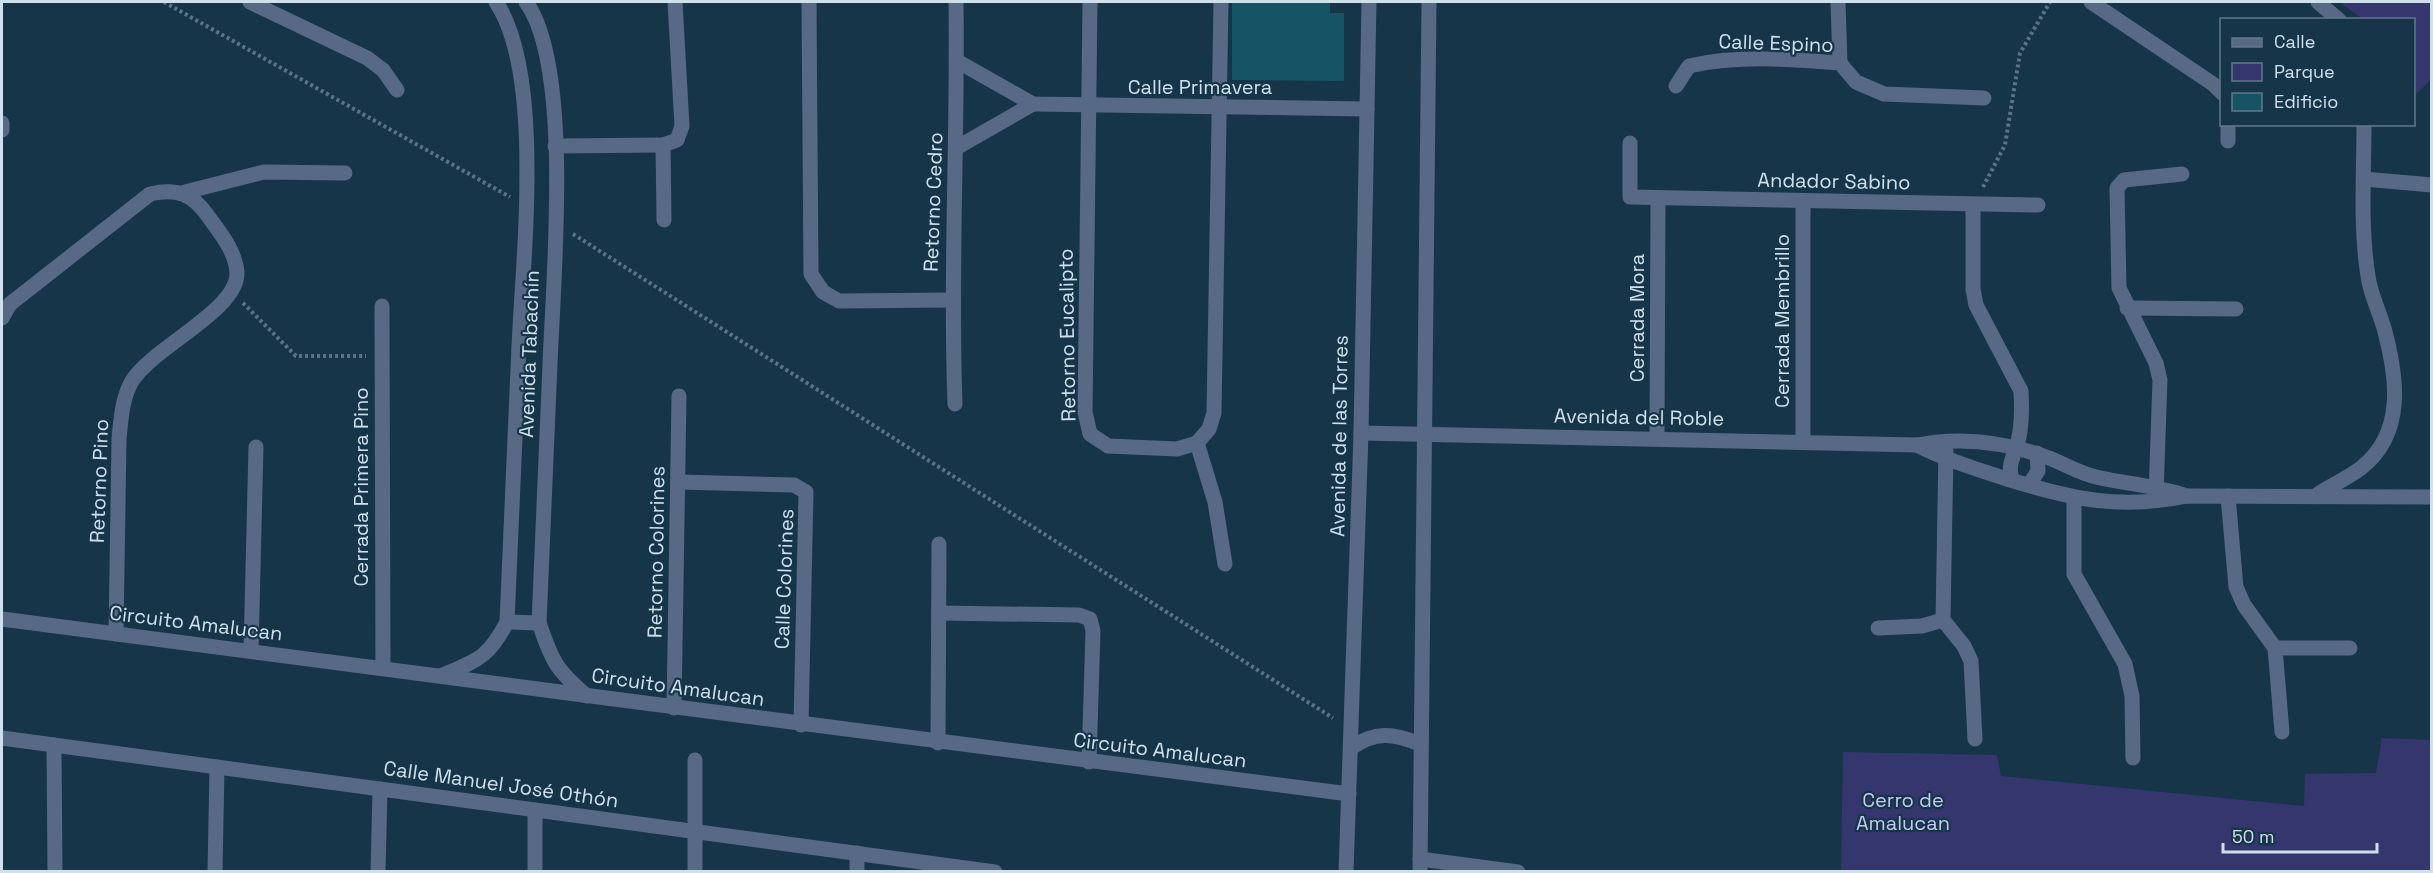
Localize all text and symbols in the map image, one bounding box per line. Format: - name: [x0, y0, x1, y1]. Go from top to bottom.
- legend: [2220, 18, 2415, 126]
- street label: Calle Espino: [1718, 28, 1834, 58]
- text: Calle: [2274, 30, 2315, 53]
- text: Parque: [2274, 60, 2335, 83]
- street label: Calle Primavera: [1128, 74, 1272, 100]
- text: Edificio: [2274, 90, 2338, 113]
- street label: Retorno Cedro: [918, 132, 948, 272]
- street label: Andador Sabino: [1757, 167, 1911, 195]
- street label: Cerrada Membrillo: [1769, 234, 1795, 408]
- street label: Retorno Eucalipto: [1052, 248, 1082, 422]
- street label: Cerrada Mora: [1624, 254, 1650, 382]
- street label: Avenida Tabachín: [513, 270, 545, 438]
- street label: Avenida de las Torres: [1324, 335, 1354, 537]
- street label: Cerrada Primera Pino: [348, 387, 374, 587]
- street label: Avenida del Roble: [1554, 403, 1724, 431]
- street label: Retorno Pino: [84, 419, 114, 543]
- street label: Retorno Colorines: [642, 466, 670, 638]
- street label: Calle Colorines: [769, 508, 799, 650]
- street label: Circuito Amalucan: [108, 599, 284, 647]
- street label: Circuito Amalucan: [590, 662, 766, 712]
- street label: Circuito Amalucan: [1072, 726, 1248, 774]
- street label: Calle Manuel José Othón: [382, 755, 620, 813]
- park label: Cerro de Amalucan: [1856, 787, 1950, 836]
- scale bar: [2223, 816, 2378, 854]
- text: 50 m: [2232, 825, 2274, 848]

